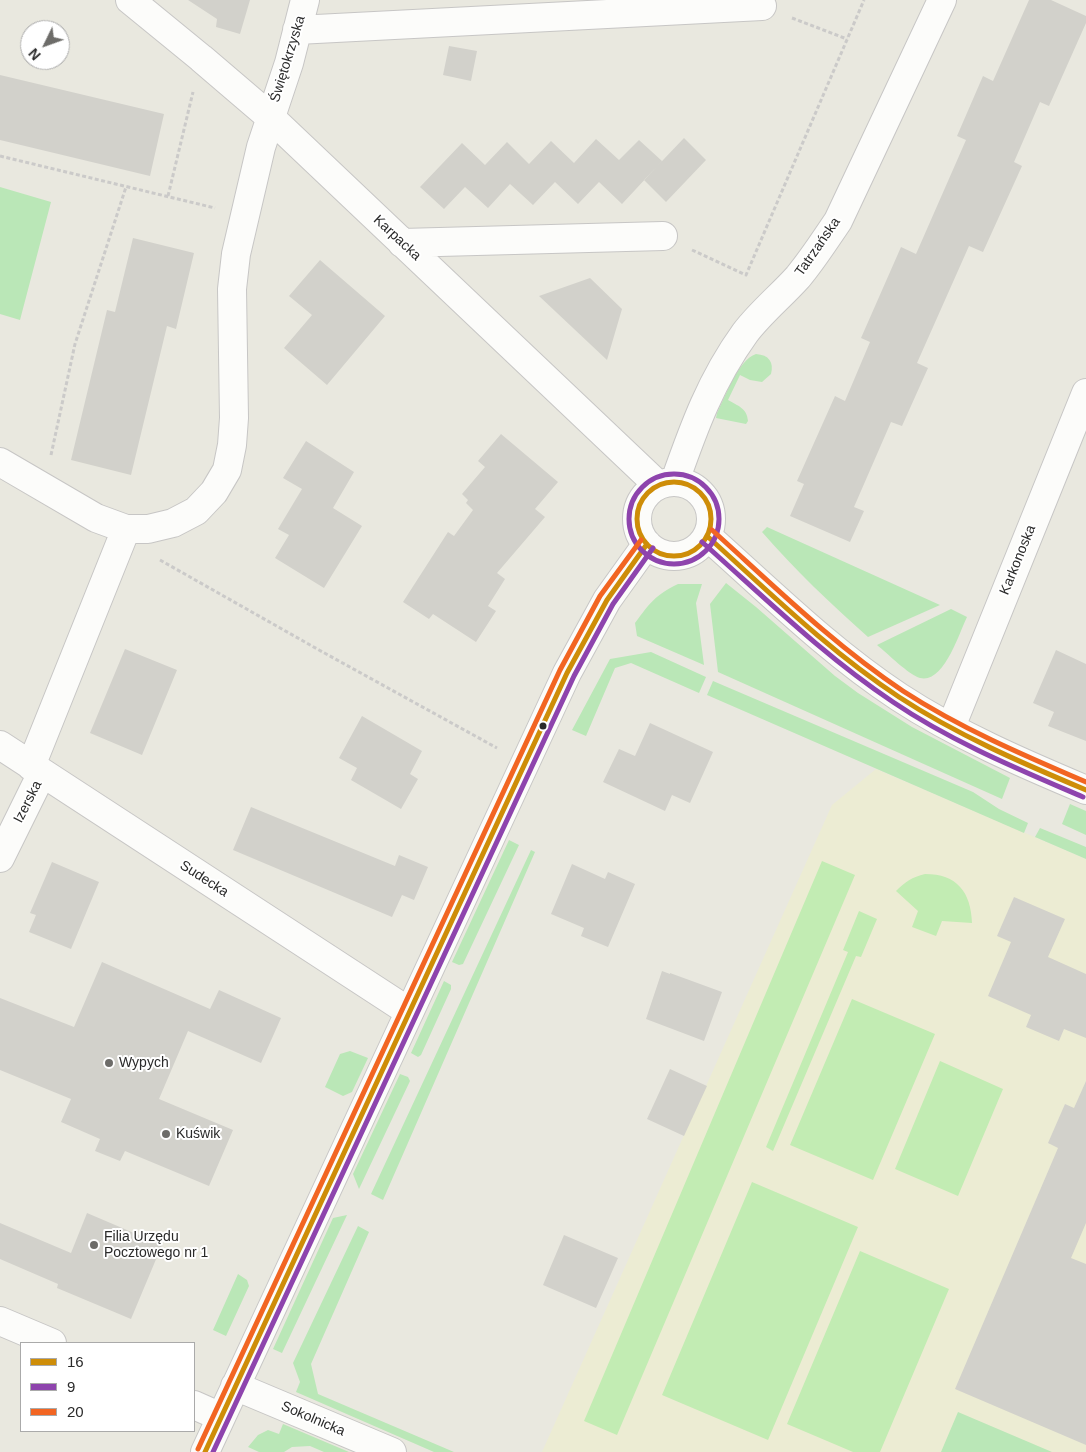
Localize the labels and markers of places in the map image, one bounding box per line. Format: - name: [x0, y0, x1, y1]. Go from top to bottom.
- unlabelled marker: [538, 721, 548, 731]
- place label: Wypych: [119, 1055, 169, 1071]
- marker: Wypych: [103, 1057, 115, 1069]
- place label: Kuświk: [176, 1126, 220, 1142]
- marker: Kuświk: [160, 1128, 172, 1140]
- place label: Filia Urzędu Pocztowego nr 1: [104, 1229, 208, 1262]
- marker: Filia Urzędu Pocztowego nr 1: [88, 1239, 100, 1251]

